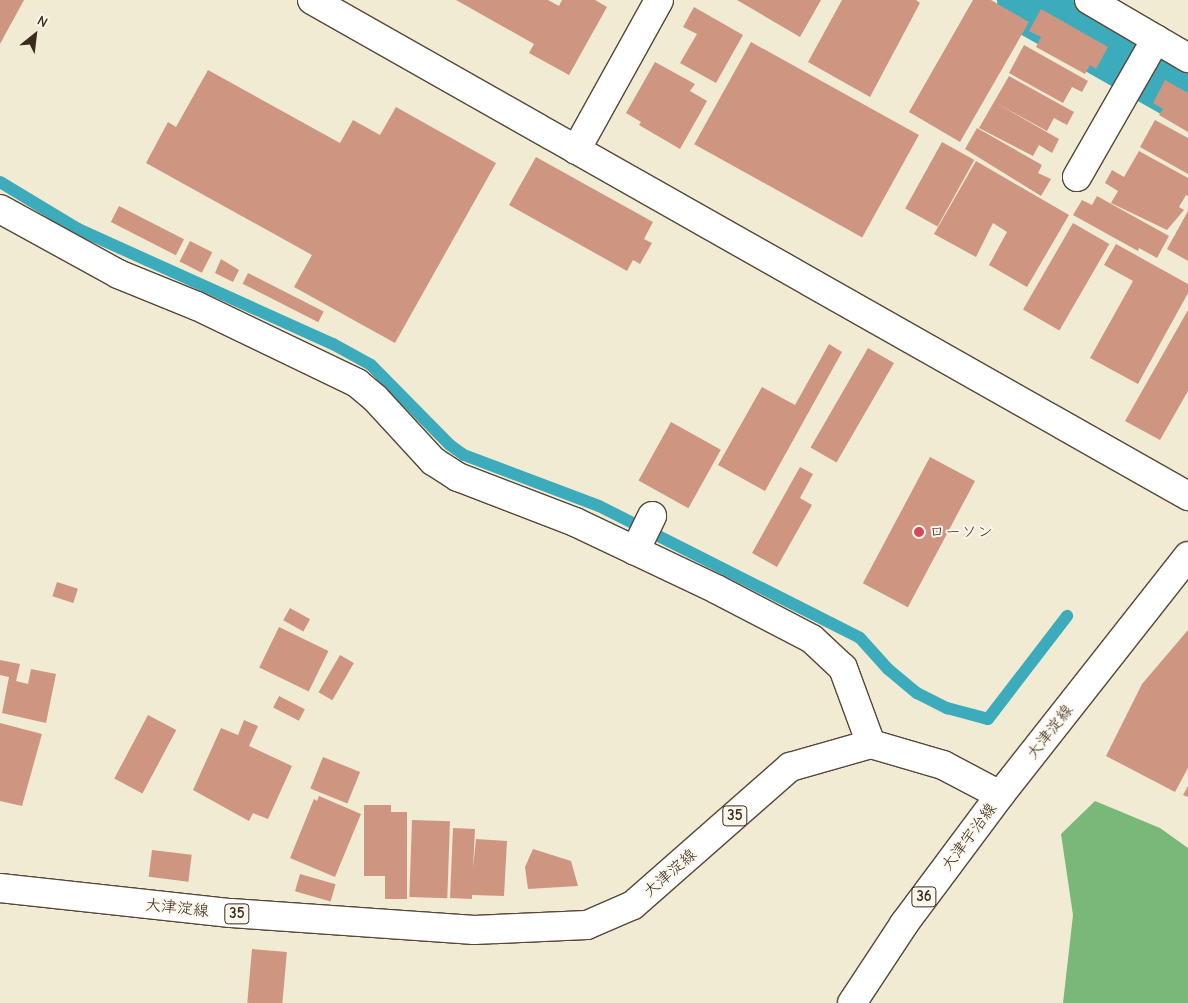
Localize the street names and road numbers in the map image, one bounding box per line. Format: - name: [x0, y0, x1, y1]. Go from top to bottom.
- street label: 大津淀線: [1023, 701, 1077, 763]
- street label: 大津宇治線: [937, 799, 1001, 875]
- road number: 35: [721, 804, 749, 828]
- street label: 大津淀線: [640, 845, 700, 901]
- road number: 36: [910, 884, 938, 910]
- street label: 大津淀線: [144, 895, 210, 921]
- road number: 35: [223, 902, 251, 926]

